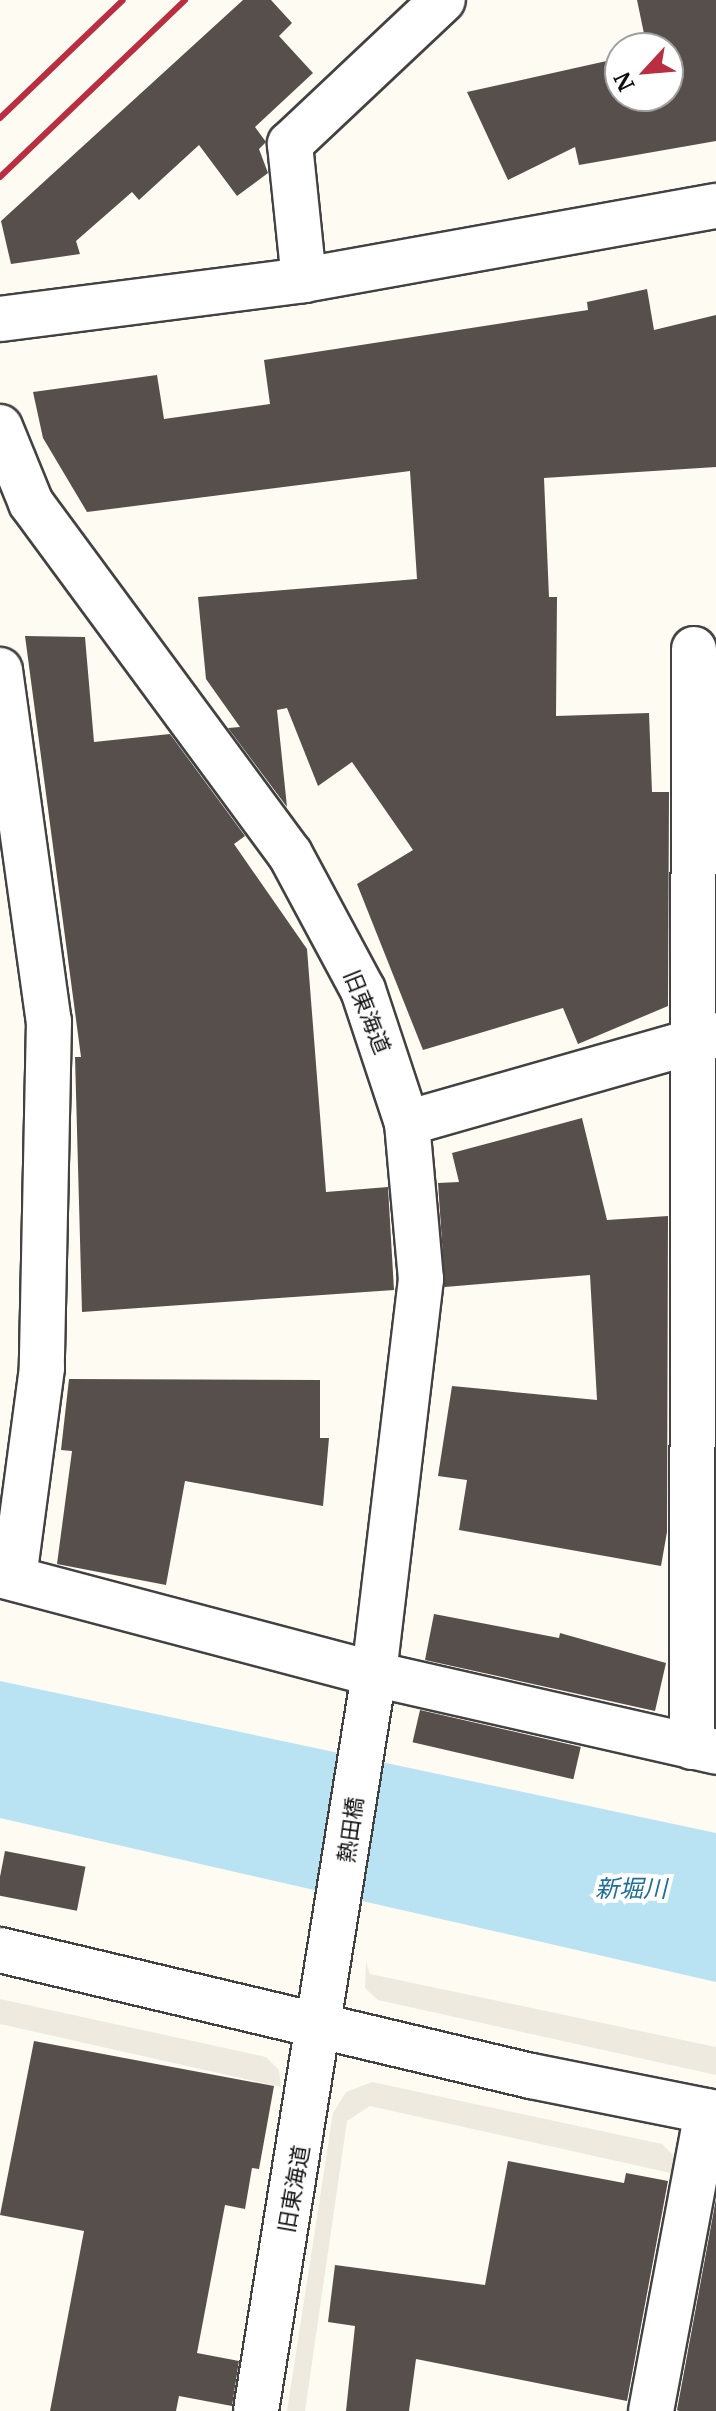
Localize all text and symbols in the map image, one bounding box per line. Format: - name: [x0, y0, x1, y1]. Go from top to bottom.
- north arrow: [604, 32, 684, 112]
- text: N: [608, 68, 641, 96]
- street label: 旧東海道: [338, 966, 396, 1058]
- street label: 熱田橋: [333, 1795, 369, 1865]
- water label: 新堀川: [595, 1875, 667, 1903]
- street label: 旧東海道: [273, 2143, 315, 2235]

